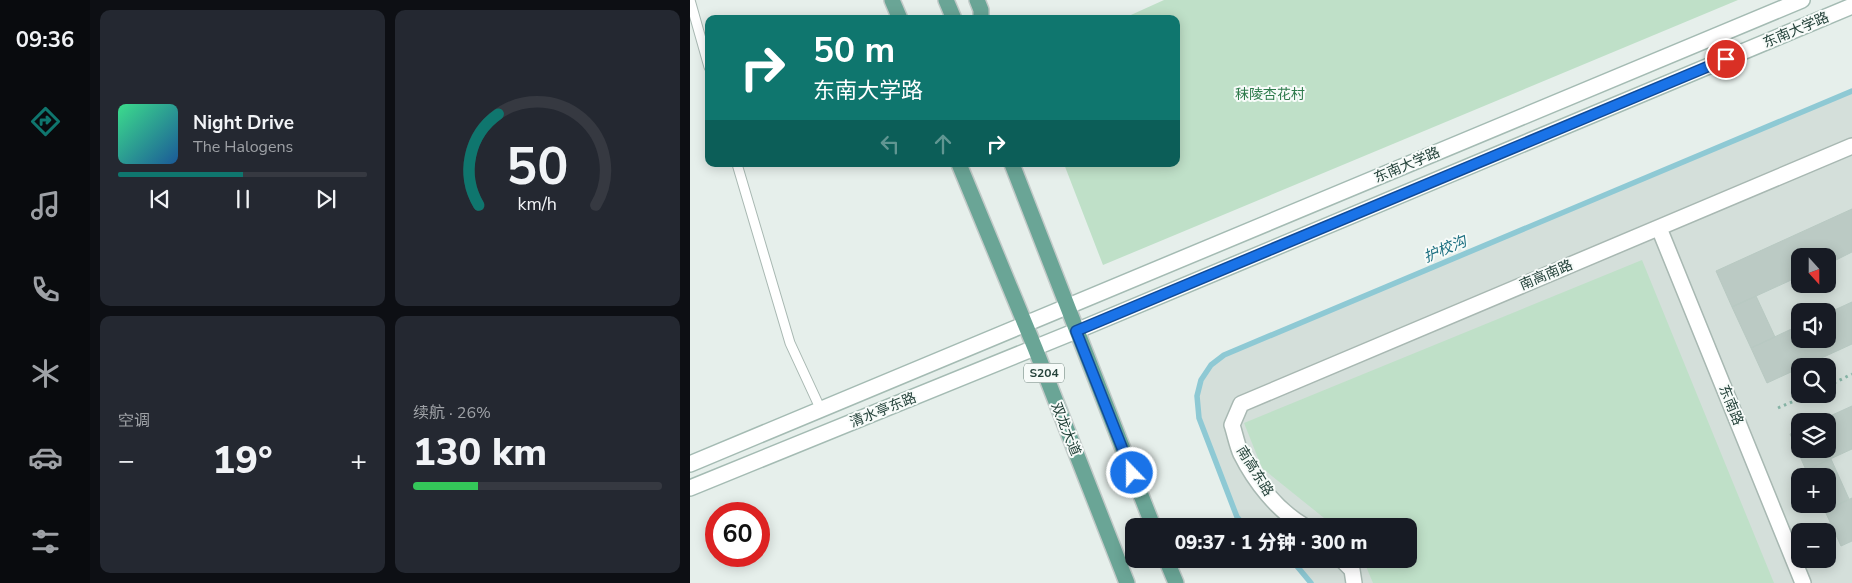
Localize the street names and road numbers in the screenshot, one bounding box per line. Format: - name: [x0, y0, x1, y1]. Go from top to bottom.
- street label: 东南大学路: [1760, 8, 1832, 52]
- street label: 东南大学路: [1371, 143, 1443, 187]
- street label: 南高南路: [1517, 255, 1575, 295]
- road number: S204: [1024, 363, 1064, 382]
- street label: 东南路: [1714, 382, 1748, 428]
- street label: 清水亭东路: [847, 388, 919, 432]
- street label: 双龙大道: [1047, 399, 1085, 459]
- street label: 南高东路: [1232, 442, 1278, 500]

